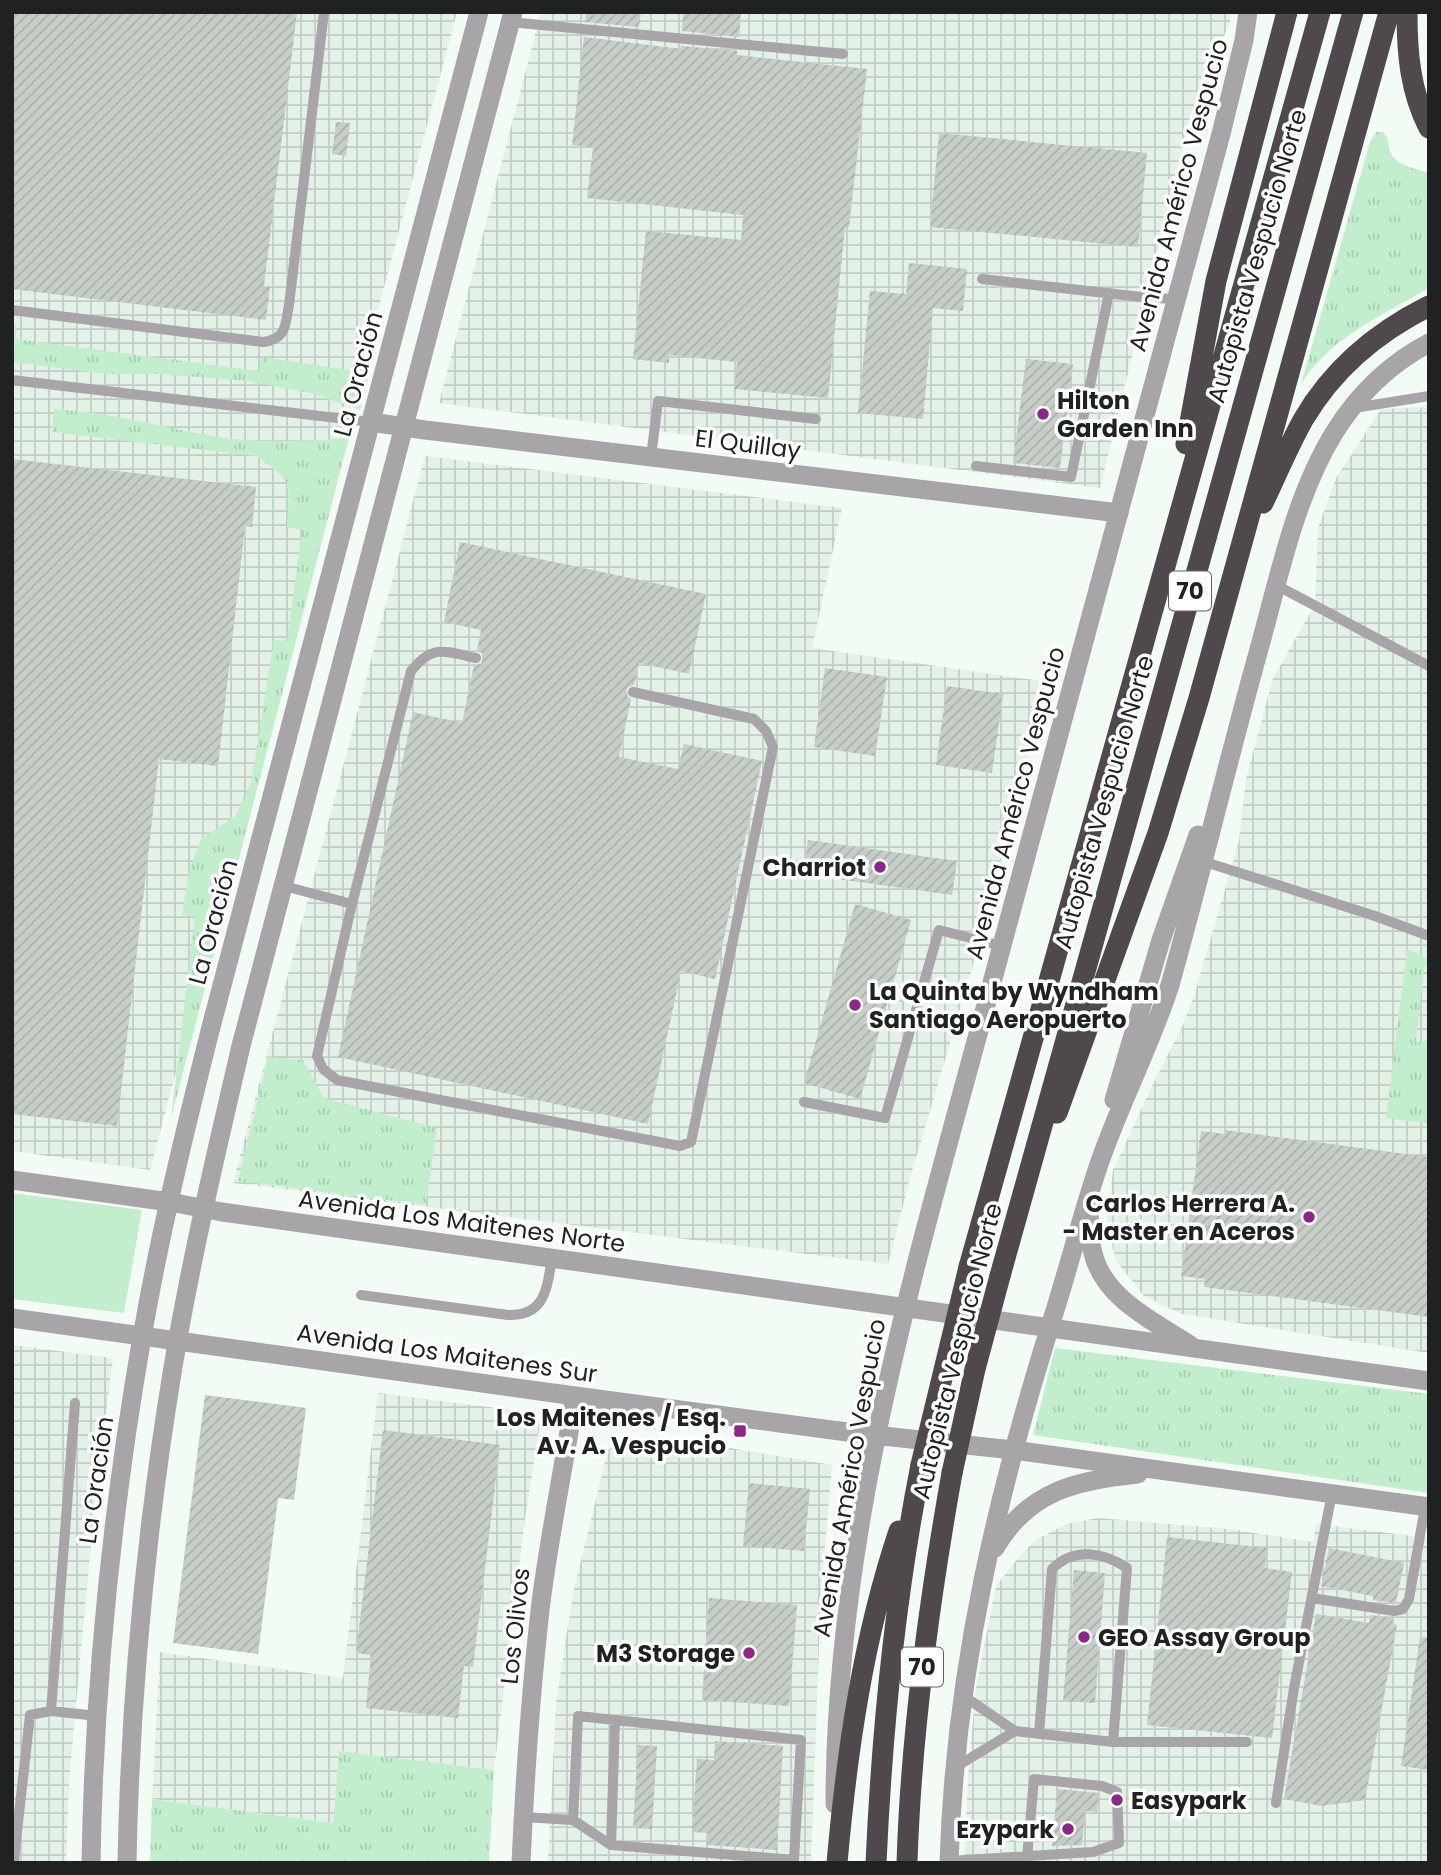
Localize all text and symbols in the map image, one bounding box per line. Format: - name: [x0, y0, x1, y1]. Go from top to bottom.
- street label: Avenida Américo Vespucio: [1120, 35, 1236, 355]
- street label: Autopista Vespucio Norte: [1199, 105, 1315, 407]
- street label: La Oración: [325, 308, 391, 440]
- place label: Hilton Garden Inn: [1057, 384, 1194, 445]
- marker: Hilton Garden Inn: [1035, 406, 1051, 422]
- street label: El Quillay: [693, 421, 803, 467]
- road number: 70: [1169, 572, 1211, 610]
- street label: Avenida Américo Vespucio: [957, 643, 1073, 963]
- street label: Autopista Vespucio Norte: [1046, 651, 1162, 953]
- place label: Charriot: [763, 851, 866, 884]
- street label: La Oración: [180, 856, 246, 988]
- marker: Charriot: [872, 859, 888, 875]
- place label: La Quinta by Wyndham Santiago Aeropuerto: [869, 975, 1159, 1036]
- marker: La Quinta by Wyndham Santiago Aeropuerto: [847, 997, 863, 1013]
- street label: Avenida Los Maitenes Norte: [296, 1182, 628, 1260]
- place label: Carlos Herrera A. - Master en Aceros: [1062, 1187, 1295, 1248]
- street label: Autopista Vespucio Norte: [904, 1200, 1010, 1502]
- marker: Carlos Herrera A. - Master en Aceros: [1301, 1209, 1317, 1225]
- street label: Avenida Los Maitenes Sur: [295, 1316, 600, 1390]
- street label: Avenida Américo Vespucio: [805, 1316, 893, 1640]
- place label: Los Maitenes / Esq. Av. A. Vespucio: [496, 1401, 726, 1462]
- street label: La Oración: [71, 1414, 121, 1546]
- marker: Los Maitenes / Esq. Av. A. Vespucio: [732, 1423, 748, 1439]
- street label: Los Olivos: [492, 1566, 538, 1686]
- place label: GEO Assay Group: [1098, 1621, 1311, 1654]
- marker: GEO Assay Group: [1076, 1629, 1092, 1645]
- place label: M3 Storage: [596, 1637, 735, 1670]
- marker: M3 Storage: [741, 1645, 757, 1661]
- road number: 70: [901, 1648, 943, 1686]
- place label: Easypark: [1131, 1784, 1247, 1817]
- marker: Easypark: [1109, 1792, 1125, 1808]
- place label: Ezypark: [956, 1813, 1054, 1846]
- marker: Ezypark: [1060, 1821, 1076, 1837]

